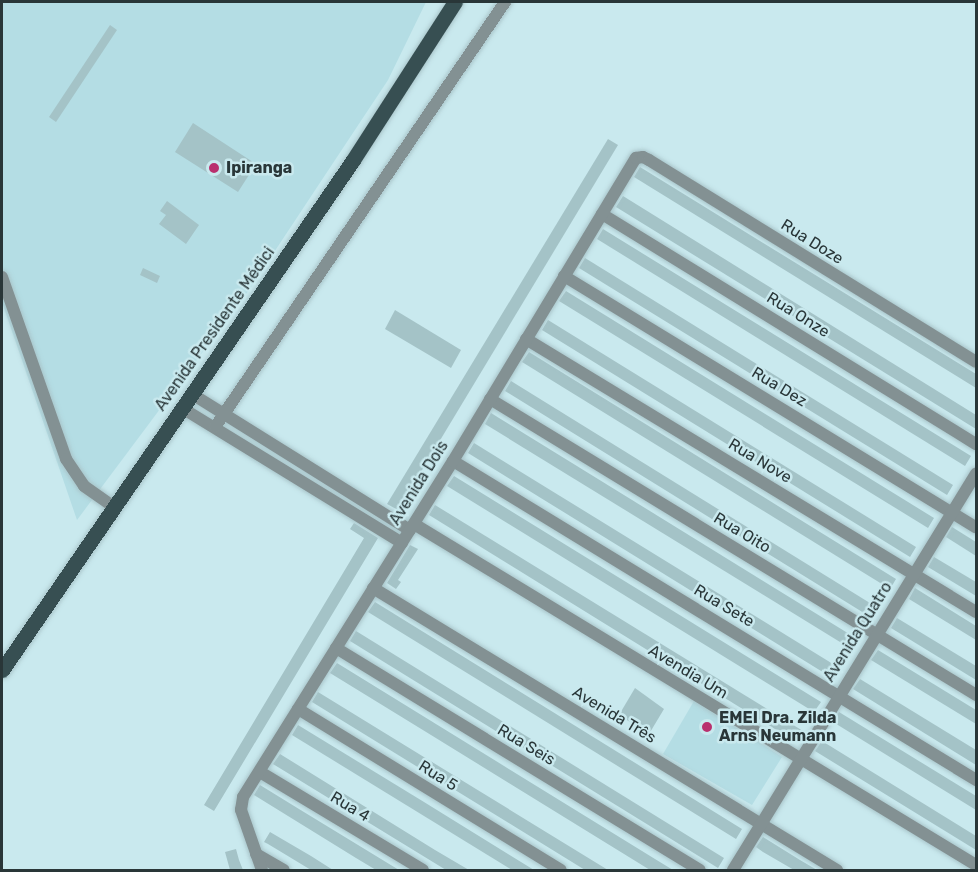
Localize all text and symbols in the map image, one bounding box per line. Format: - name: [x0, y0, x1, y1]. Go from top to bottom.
- place label: Ipiranga: [226, 158, 292, 178]
- marker: Ipiranga: [207, 161, 221, 175]
- street label: Rua Doze: [777, 215, 847, 269]
- street label: Avenida Presidente Médici: [151, 243, 279, 415]
- street label: Rua Onze: [763, 288, 833, 342]
- street label: Rua Dez: [748, 363, 810, 411]
- street label: Rua Nove: [725, 435, 795, 487]
- street label: Avenida Dois: [385, 437, 453, 529]
- street label: Rua Oito: [710, 509, 774, 557]
- street label: Avenida Quatro: [820, 579, 896, 685]
- street label: Rua Sete: [690, 581, 758, 631]
- street label: Avendia Um: [645, 641, 731, 703]
- street label: Avenida Três: [569, 682, 659, 748]
- place label: EMEI Dra. Zilda Arns Neumann: [719, 708, 836, 746]
- street label: Rua Seis: [494, 720, 558, 770]
- marker: EMEI Dra. Zilda Arns Neumann: [700, 720, 714, 734]
- street label: Rua 5: [415, 757, 461, 795]
- street label: Rua 4: [327, 788, 373, 826]

